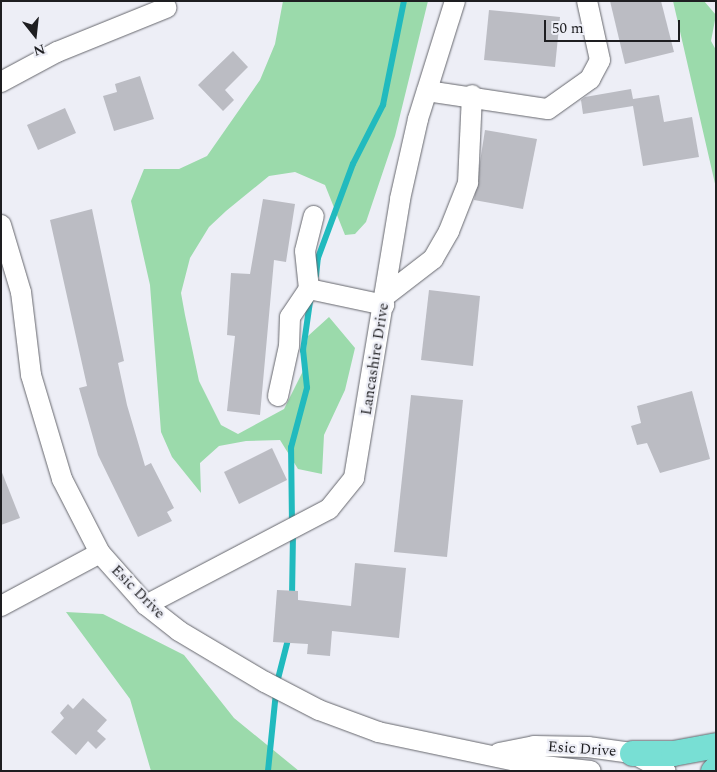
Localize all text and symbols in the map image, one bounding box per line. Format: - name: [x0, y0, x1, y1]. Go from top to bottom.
- north arrow: [10, 10, 60, 60]
- scale bar: [547, 10, 683, 42]
- text: 50 m: [552, 17, 584, 40]
- text: N: [31, 38, 48, 62]
- street label: Lancashire Drive: [357, 301, 393, 417]
- street label: Esic Drive: [107, 561, 169, 623]
- street label: Esic Drive: [547, 738, 617, 760]

